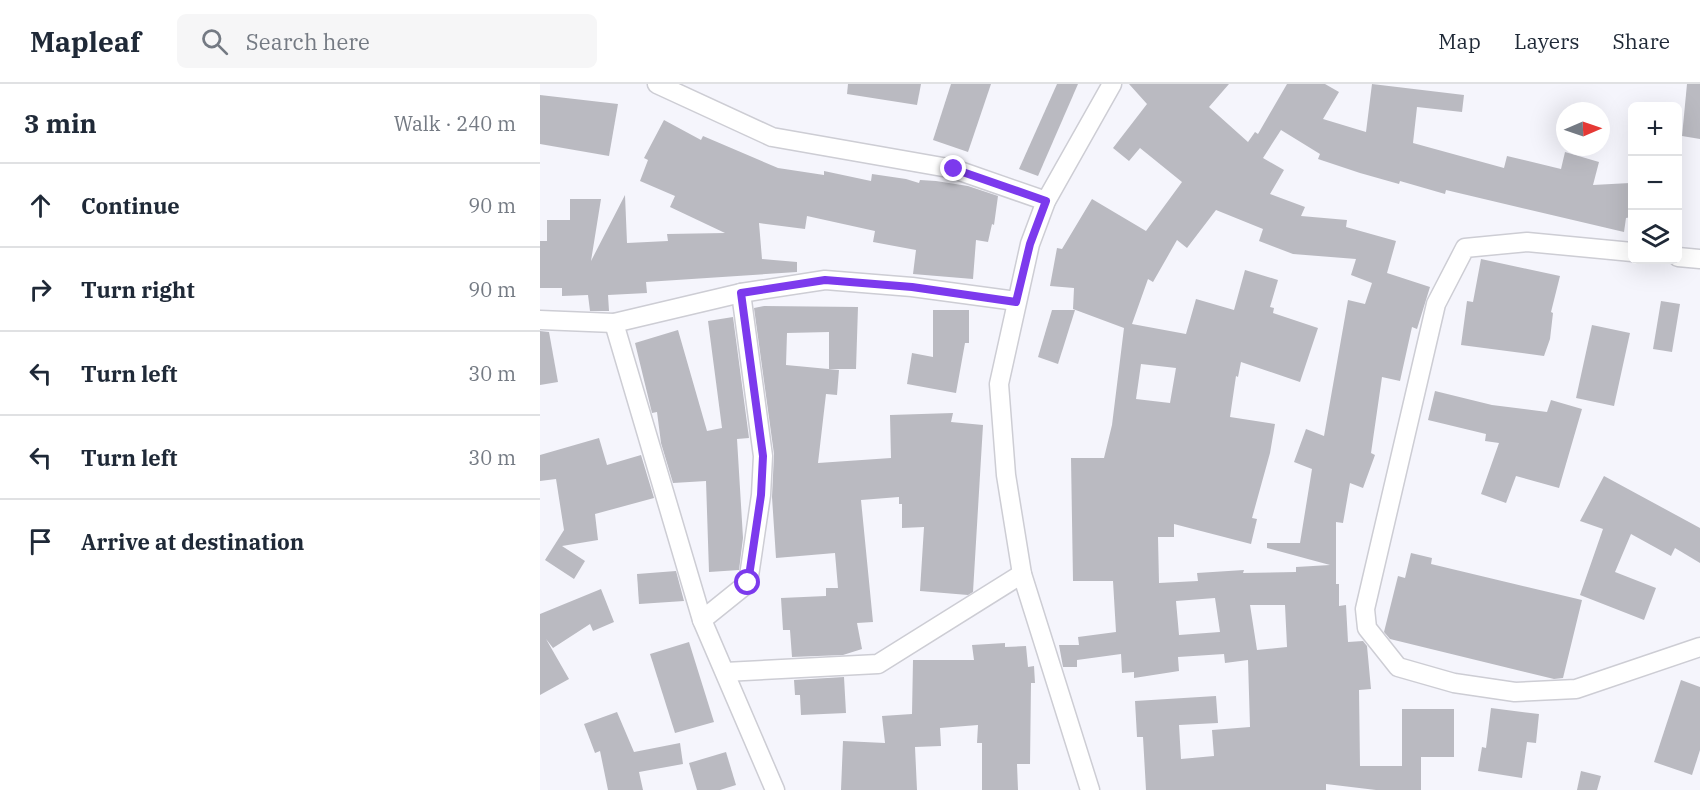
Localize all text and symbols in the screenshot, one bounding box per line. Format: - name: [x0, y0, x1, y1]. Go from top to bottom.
- search box: [177, 14, 597, 68]
- text: Mapleaf: [30, 23, 141, 60]
- icon: search: [198, 25, 231, 58]
- text: Search here: [246, 27, 370, 56]
- text: Map: [1438, 27, 1481, 55]
- text: Layers: [1514, 27, 1580, 55]
- text: Share: [1613, 27, 1670, 55]
- north arrow: [1556, 102, 1610, 156]
- map controls: [1628, 102, 1682, 264]
- button: +: [1628, 102, 1682, 156]
- text: 3 min: [24, 106, 97, 140]
- text: Walk · 240 m: [394, 110, 516, 137]
- route end: [940, 155, 966, 181]
- button: −: [1628, 156, 1682, 210]
- icon: ahead: [24, 189, 57, 222]
- text: Continue: [81, 191, 180, 220]
- text: 90 m: [468, 192, 516, 219]
- button: layers: [1628, 210, 1682, 264]
- icon: right: [24, 273, 57, 306]
- text: Turn right: [81, 275, 195, 304]
- text: 90 m: [468, 276, 516, 303]
- icon: left: [24, 357, 57, 390]
- text: Turn left: [81, 359, 177, 388]
- text: 30 m: [468, 360, 516, 387]
- icon: left: [24, 441, 57, 474]
- text: Turn left: [81, 443, 177, 472]
- text: 30 m: [468, 444, 516, 471]
- icon: arrive: [24, 525, 57, 558]
- text: Arrive at destination: [81, 527, 304, 556]
- route start: [734, 569, 760, 595]

